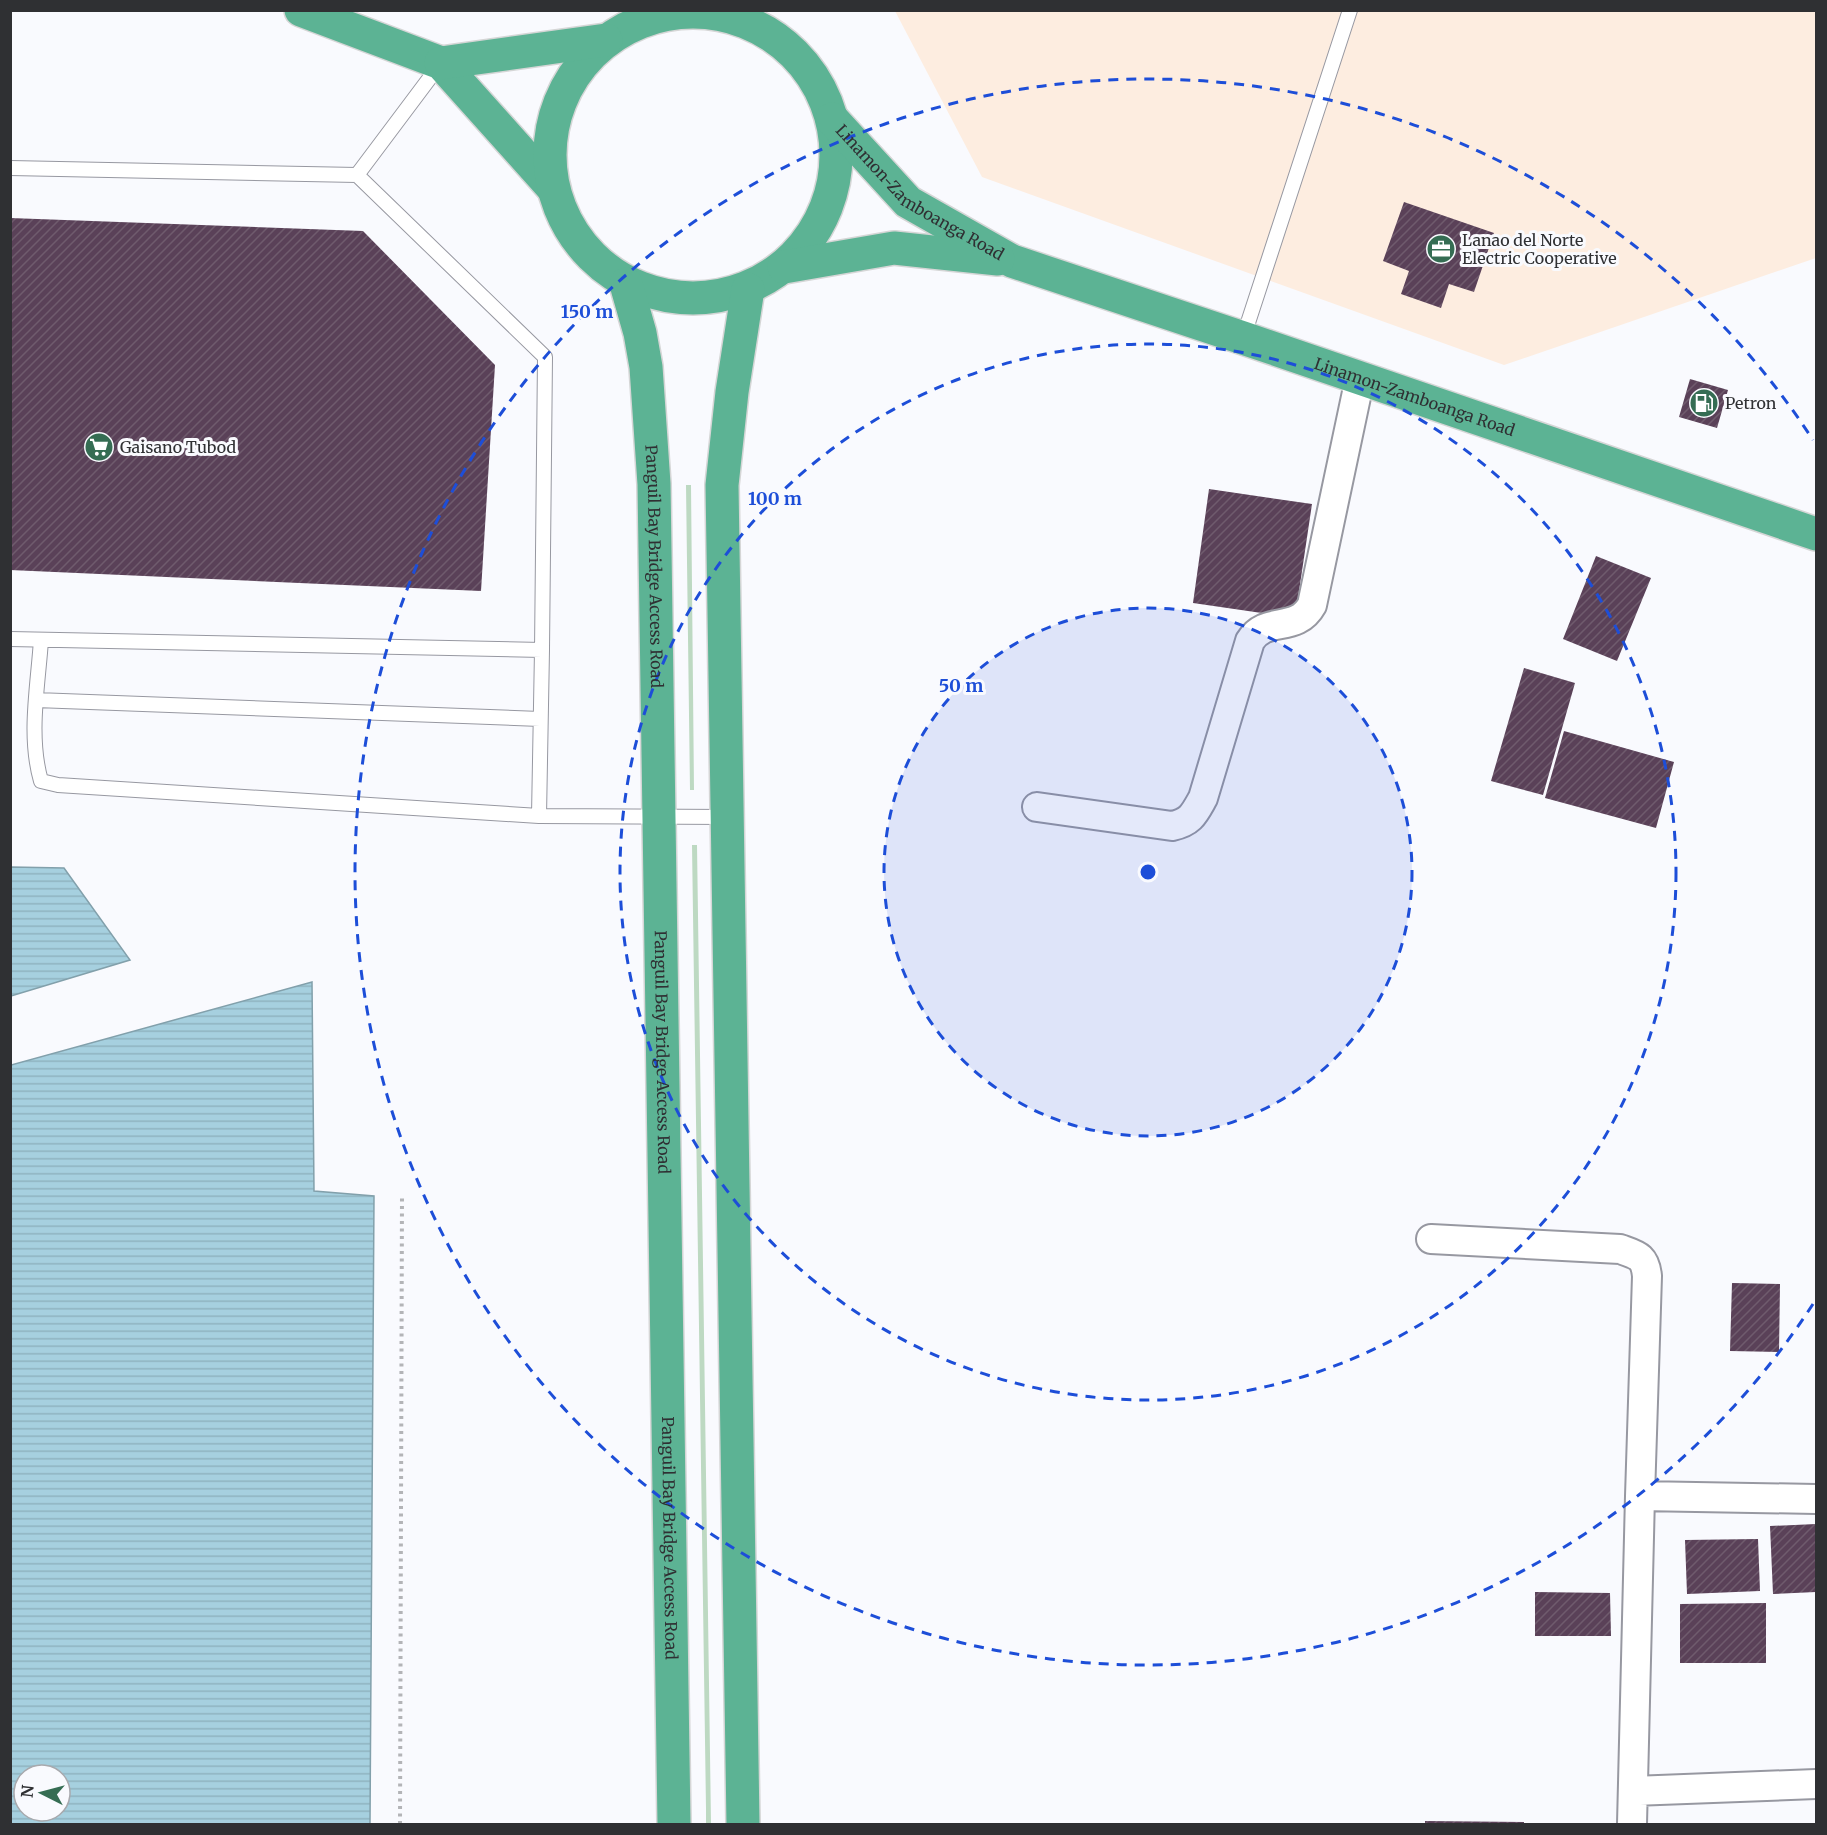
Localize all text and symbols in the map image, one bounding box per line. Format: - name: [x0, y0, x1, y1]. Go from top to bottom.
- street label: Linamon-Zamboanga Road: [832, 120, 1008, 265]
- place label: Lanao del Norte Electric Cooperative: [1462, 230, 1617, 268]
- office icon: Lanao del Norte Electric Cooperative: [1425, 233, 1457, 265]
- text: 150 m: [561, 300, 613, 323]
- street label: Linamon-Zamboanga Road: [1312, 353, 1518, 440]
- fuel station icon: Petron: [1688, 387, 1720, 419]
- place label: Petron: [1725, 393, 1777, 413]
- supermarket icon: Gaisano Tubod: [83, 431, 115, 463]
- place label: Gaisano Tubod: [120, 437, 236, 457]
- street label: Panguil Bay Bridge Access Road: [641, 444, 667, 689]
- text: 100 m: [748, 487, 802, 510]
- text: 50 m: [939, 674, 983, 697]
- centre of rings: [1138, 862, 1158, 882]
- street label: Panguil Bay Bridge Access Road: [651, 930, 674, 1174]
- street label: Panguil Bay Bridge Access Road: [658, 1416, 682, 1660]
- north arrow: [12, 1763, 72, 1823]
- text: N: [16, 1784, 38, 1799]

